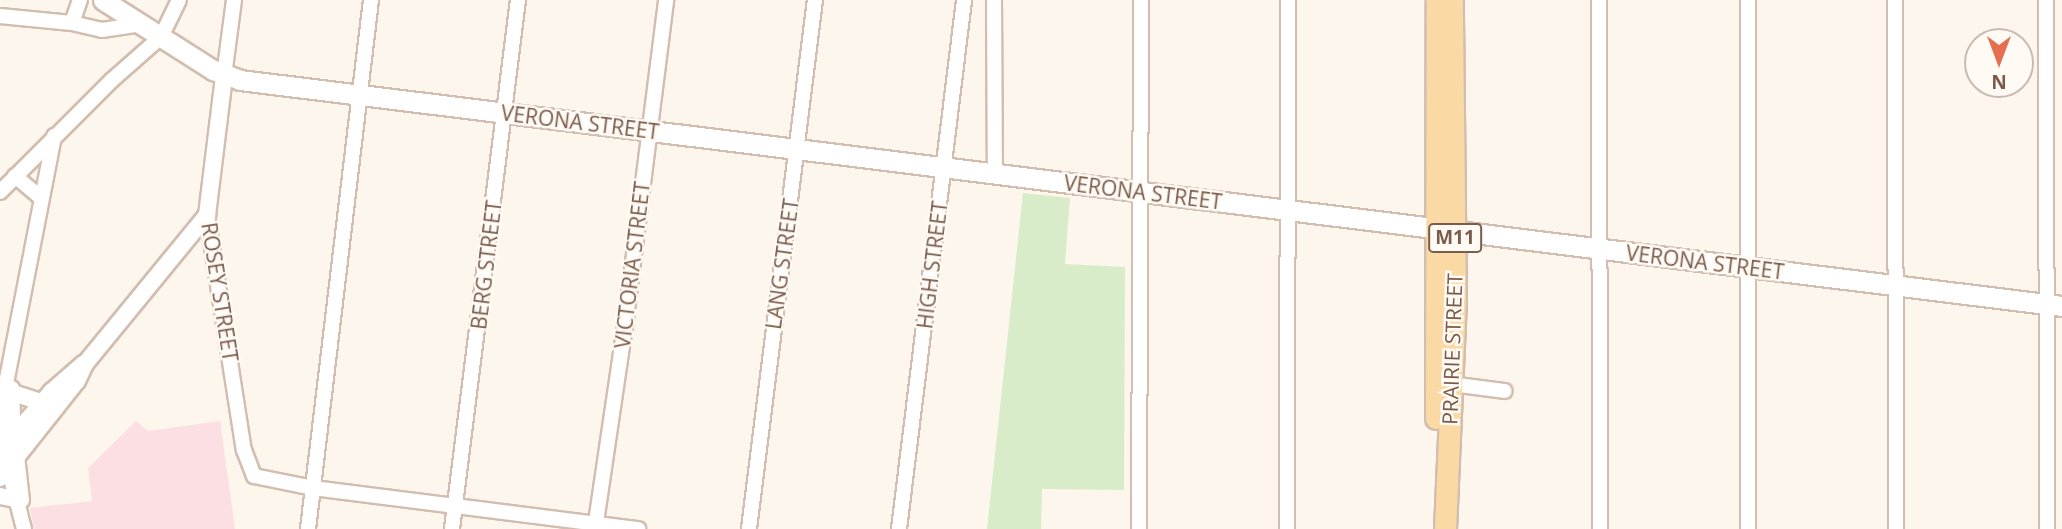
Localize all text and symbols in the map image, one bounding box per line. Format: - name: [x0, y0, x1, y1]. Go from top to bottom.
- north arrow: [1964, 28, 2034, 98]
- text: N: [1991, 69, 2007, 95]
- street label: VERONA STREET: [500, 100, 660, 144]
- street label: VERONA STREET: [1063, 170, 1223, 214]
- street label: VICTORIA STREET: [609, 180, 655, 350]
- street label: LANG STREET: [760, 197, 804, 331]
- street label: BERG STREET: [466, 199, 506, 331]
- street label: HIGH STREET: [912, 200, 952, 330]
- street label: ROSEY STREET: [197, 221, 243, 363]
- road number: M11: [1427, 222, 1483, 254]
- street label: VERONA STREET: [1625, 240, 1785, 284]
- street label: PRAIRIE STREET: [1437, 273, 1467, 425]

